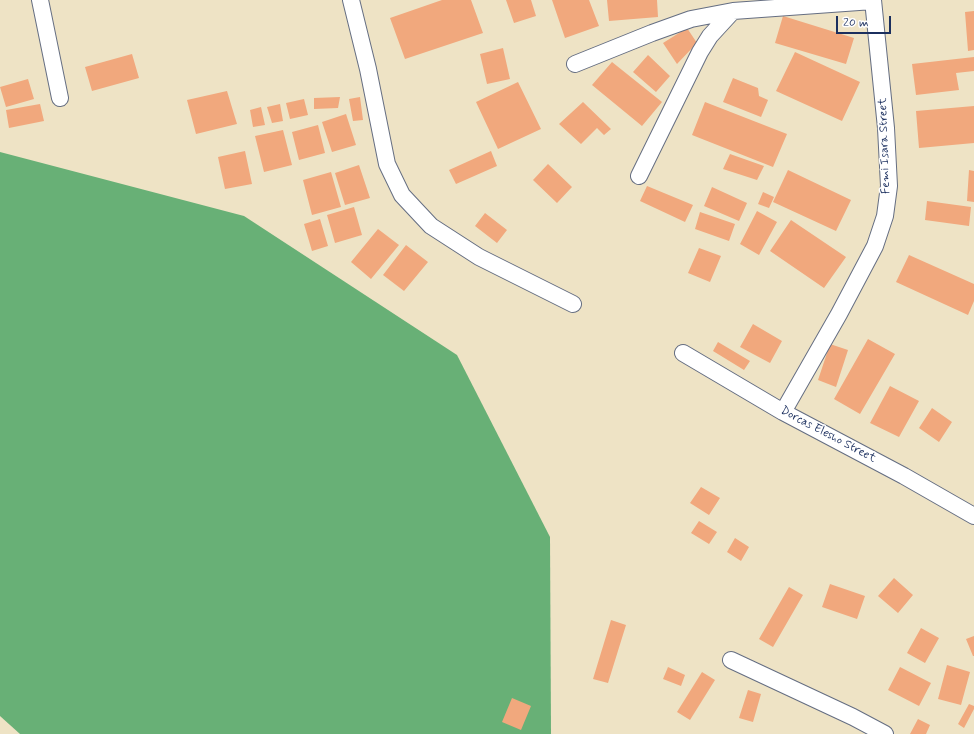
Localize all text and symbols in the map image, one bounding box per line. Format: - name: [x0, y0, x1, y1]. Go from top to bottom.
- scale bar: [838, 8, 893, 34]
- text: 20 m: [843, 15, 869, 31]
- street label: Femi Isara Street: [876, 98, 894, 194]
- street label: Dorcas Elesho Street: [778, 404, 878, 466]

